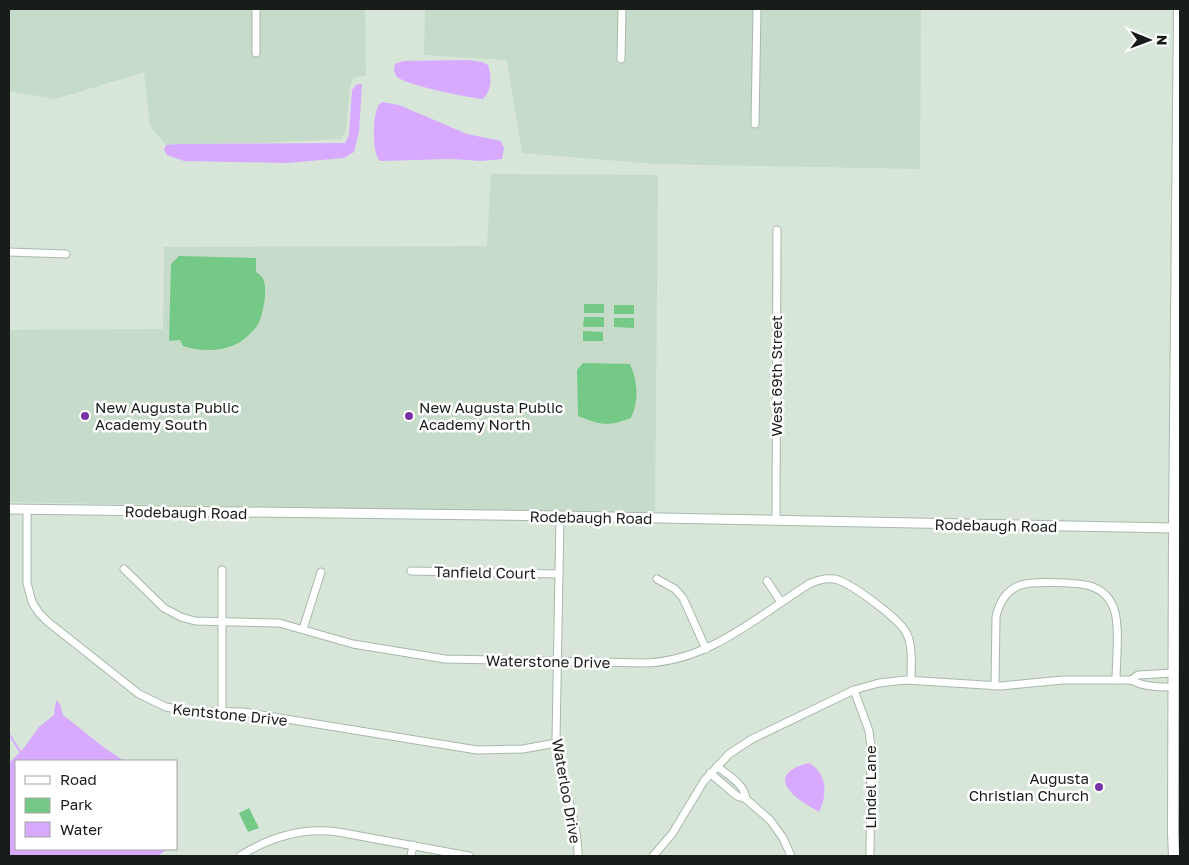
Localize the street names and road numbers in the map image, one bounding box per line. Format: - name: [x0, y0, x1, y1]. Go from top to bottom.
- street label: West 69th Street: [767, 315, 785, 437]
- street label: Rodebaugh Road: [125, 502, 247, 522]
- street label: Rodebaugh Road: [530, 507, 652, 527]
- street label: Rodebaugh Road: [935, 515, 1057, 535]
- street label: Tanfield Court: [434, 562, 536, 582]
- street label: Waterstone Drive: [486, 651, 611, 671]
- street label: Kentstone Drive: [172, 699, 289, 729]
- street label: Waterloo Drive: [549, 737, 585, 845]
- street label: Lindel Lane: [861, 745, 879, 829]

